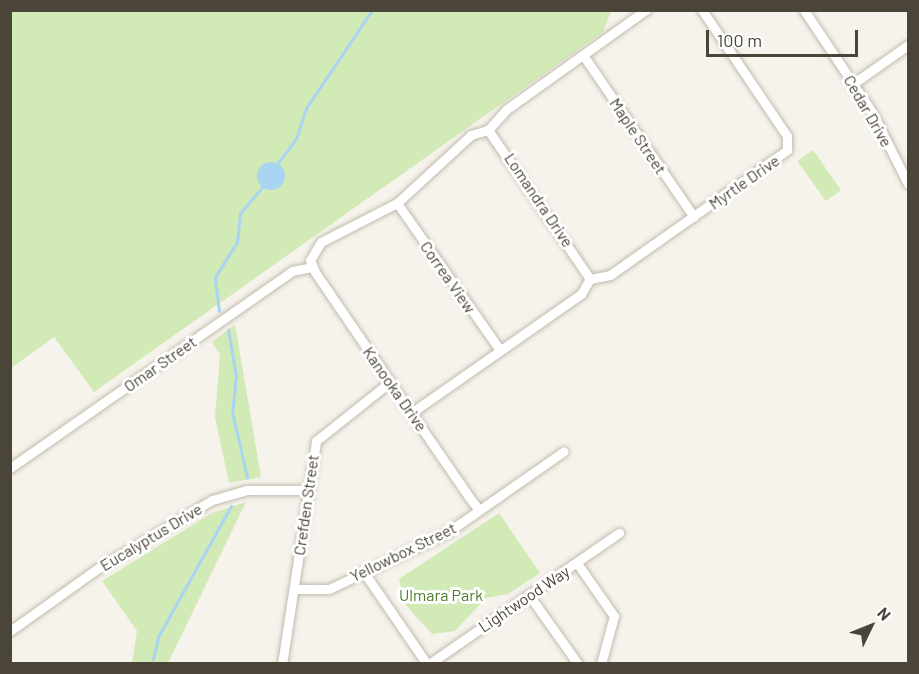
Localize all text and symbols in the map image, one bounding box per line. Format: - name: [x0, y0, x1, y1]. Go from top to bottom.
- scale bar: [709, 18, 860, 56]
- text: 100 m: [717, 29, 762, 51]
- street label: Cedar Drive: [840, 72, 896, 150]
- street label: Maple Street: [606, 94, 670, 178]
- street label: Lomandra Drive: [500, 149, 578, 251]
- street label: Myrtle Drive: [705, 151, 783, 213]
- street label: Correa View: [416, 237, 480, 317]
- street label: Omar Street: [120, 332, 200, 396]
- street label: Kanooka Drive: [359, 343, 431, 435]
- street label: Crefden Street: [289, 453, 323, 557]
- street label: Eucalyptus Drive: [97, 499, 205, 575]
- street label: Yellowbox Street: [347, 518, 459, 586]
- street label: Lightwood Way: [475, 562, 573, 636]
- park label: Ulmara Park: [399, 585, 483, 605]
- north arrow: [841, 596, 901, 656]
- text: N: [874, 603, 895, 624]

